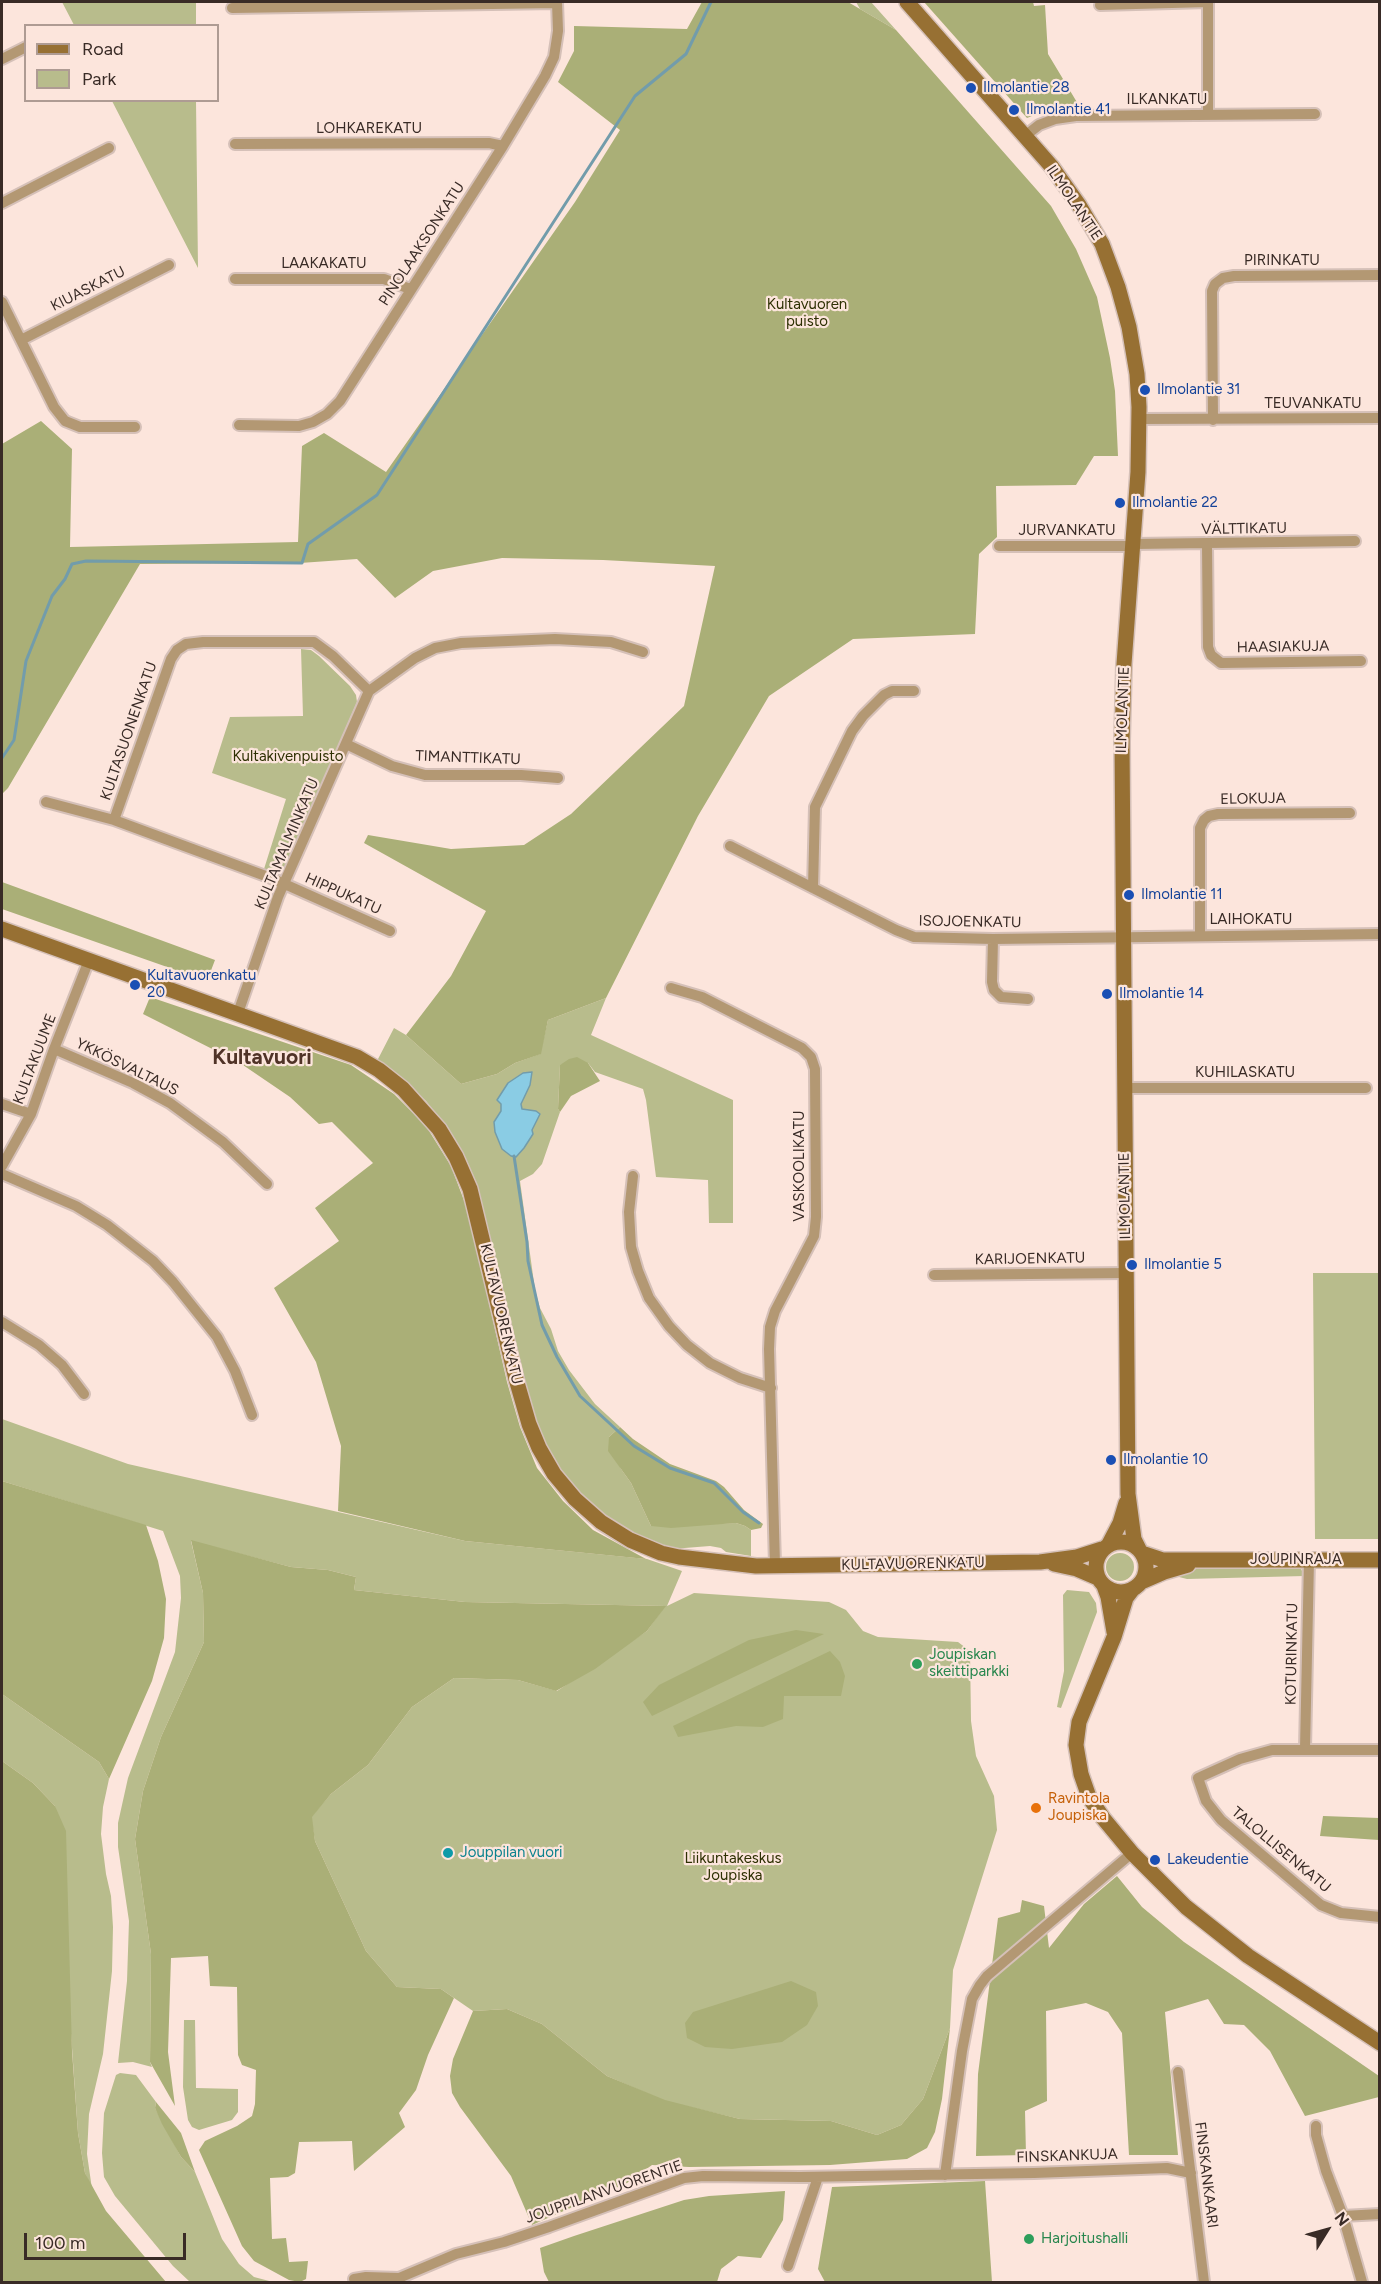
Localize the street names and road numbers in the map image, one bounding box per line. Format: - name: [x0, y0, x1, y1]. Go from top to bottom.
- street label: ILKANKATU: [1127, 91, 1207, 109]
- street label: LOHKAREKATU: [316, 120, 422, 138]
- street label: ILMOLANTIE: [1042, 162, 1106, 244]
- street label: PINOLAAKSONKATU: [375, 179, 469, 309]
- street label: PIRINKATU: [1244, 252, 1320, 270]
- street label: LAAKAKATU: [281, 255, 367, 273]
- street label: KIUASKATU: [48, 263, 128, 315]
- street label: TEUVANKATU: [1264, 395, 1362, 413]
- street label: VÄLTTIKATU: [1201, 519, 1287, 539]
- street label: JURVANKATU: [1018, 522, 1116, 540]
- street label: HAASIAKUJA: [1237, 637, 1329, 657]
- street label: KULTASUONENKATU: [97, 659, 161, 803]
- street label: ILMOLANTIE: [1112, 666, 1134, 754]
- street label: TIMANTTIKATU: [415, 747, 521, 769]
- street label: KULTAMALMINKATU: [251, 776, 323, 912]
- street label: ELOKUJA: [1220, 789, 1286, 809]
- street label: HIPPUKATU: [302, 869, 384, 919]
- street label: LAIHOKATU: [1210, 911, 1292, 929]
- street label: ISOJOENKATU: [918, 912, 1022, 932]
- street label: KULTAKUUME: [9, 1011, 61, 1107]
- street label: YKKÖSVALTAUS: [73, 1034, 181, 1100]
- street label: KUHILASKATU: [1195, 1064, 1295, 1082]
- street label: VASKOOLIKATU: [791, 1110, 809, 1222]
- street label: ILMOLANTIE: [1115, 1152, 1135, 1240]
- street label: KULTAVUORENKATU: [476, 1242, 526, 1386]
- street label: KARIJOENKATU: [975, 1249, 1085, 1269]
- street label: JOUPINRAJA: [1250, 1551, 1342, 1569]
- street label: KULTAVUORENKATU: [841, 1554, 985, 1574]
- street label: KOTURINKATU: [1282, 1603, 1302, 1705]
- street label: TALOLLISENKATU: [1228, 1803, 1334, 1897]
- street label: FINSKANKAARI: [1191, 2121, 1221, 2229]
- street label: FINSKANKUJA: [1016, 2145, 1118, 2167]
- street label: JOUPPILANVUORENTIE: [523, 2157, 685, 2227]

